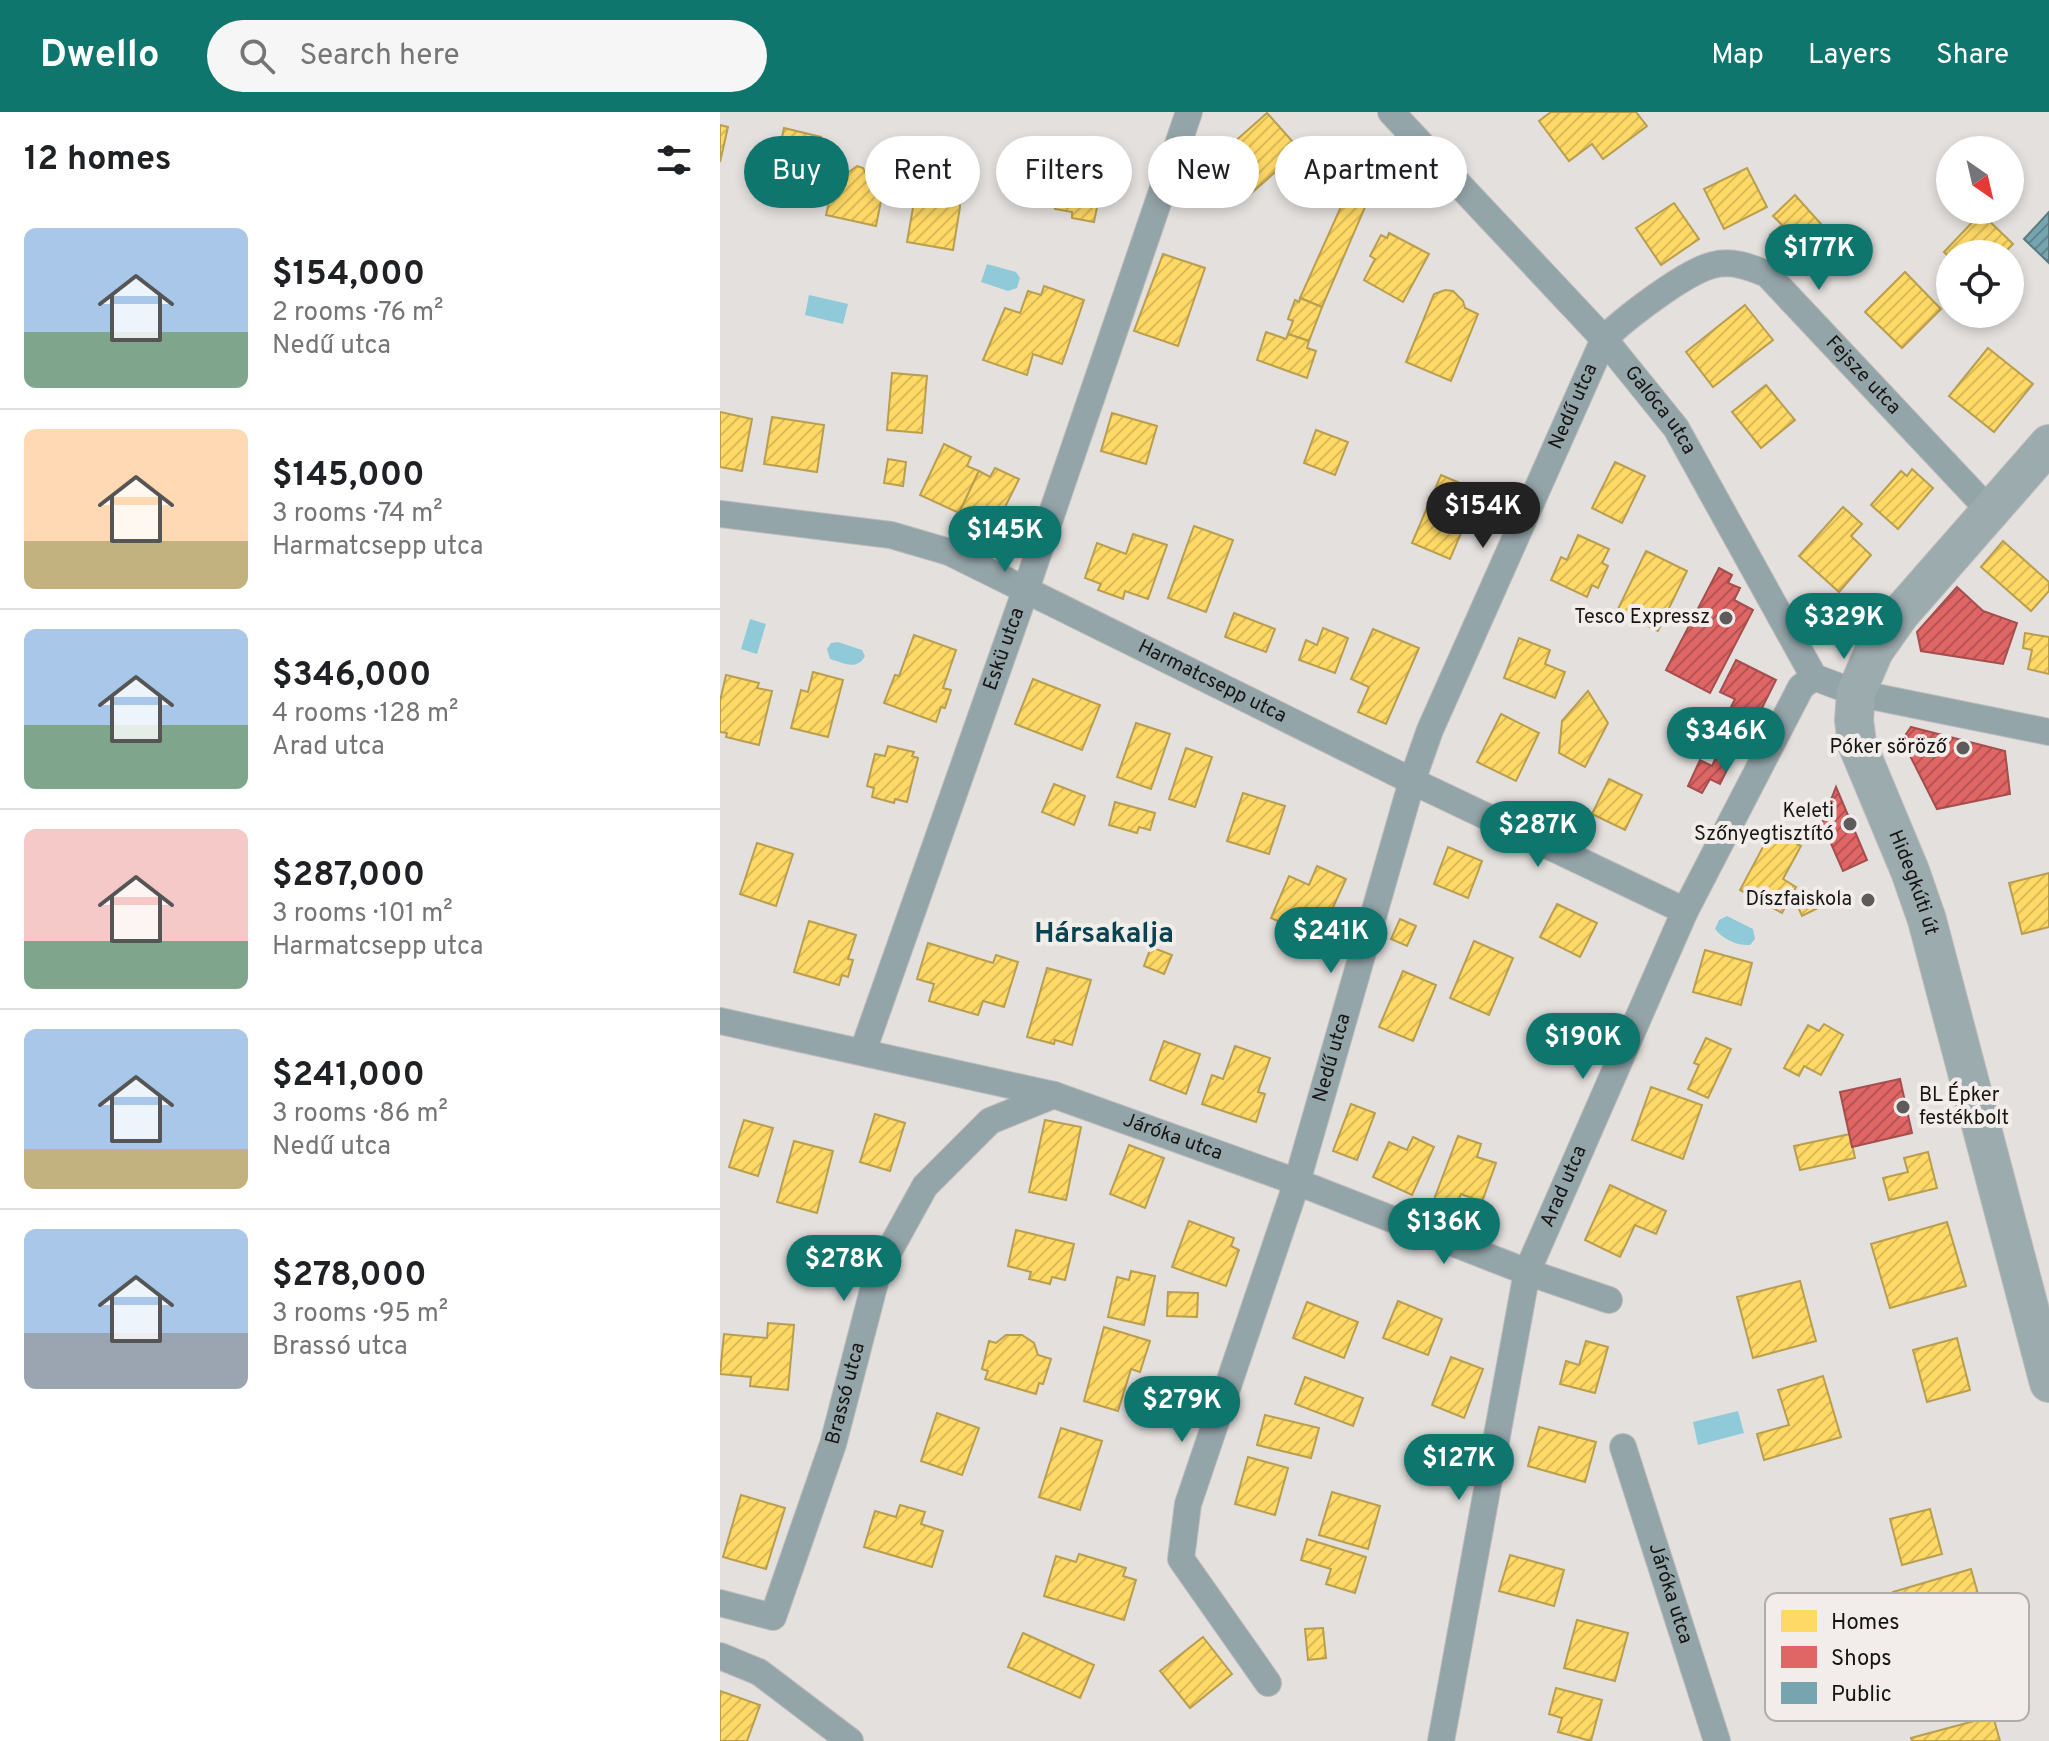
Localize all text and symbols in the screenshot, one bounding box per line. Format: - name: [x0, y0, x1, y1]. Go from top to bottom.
- search box: [207, 20, 767, 92]
- text: Dwello: [40, 32, 159, 81]
- icon: search: [235, 34, 279, 78]
- text: Search here: [299, 38, 460, 75]
- text: Map: [1711, 38, 1764, 74]
- text: Layers: [1808, 38, 1892, 74]
- text: Share: [1936, 38, 2009, 74]
- chip: Buy: [744, 136, 849, 208]
- chip: Rent: [865, 136, 980, 208]
- chip: Filters: [996, 136, 1132, 208]
- chip: New: [1148, 136, 1259, 208]
- chip: Apartment: [1275, 136, 1467, 208]
- north arrow: [1936, 136, 2024, 224]
- map controls: [1936, 136, 2024, 328]
- icon: filters: [652, 138, 696, 182]
- text: 12 homes: [24, 139, 171, 182]
- pin: $177K: [1763, 224, 1875, 292]
- text: $177K: [1783, 233, 1855, 266]
- button: locate: [1936, 240, 2024, 328]
- text: $154,000: [272, 254, 425, 297]
- icon: home: [88, 260, 184, 356]
- text: 2 rooms · 76 m²: [272, 297, 444, 330]
- text: Nedű utca: [272, 330, 391, 363]
- street label: Fejsze utca: [1819, 331, 1906, 421]
- street label: Nedű utca: [1543, 360, 1604, 454]
- street label: Galóca utca: [1618, 361, 1701, 459]
- text: $145,000: [272, 455, 425, 498]
- icon: home: [88, 461, 184, 557]
- pin: $154K: [1427, 482, 1539, 550]
- text: $154K: [1444, 491, 1522, 524]
- text: 3 rooms · 74 m²: [272, 498, 443, 531]
- pin: $145K: [949, 506, 1061, 574]
- text: $145K: [966, 515, 1044, 548]
- text: Harmatcsepp utca: [272, 531, 483, 564]
- pin: $329K: [1788, 593, 1900, 661]
- text: $329K: [1803, 602, 1885, 635]
- street label: Eskü utca: [978, 604, 1031, 694]
- place label: Tesco Expressz: [1574, 605, 1710, 631]
- marker: Tesco Expressz: [1717, 609, 1735, 627]
- street label: Harmatcsepp utca: [1133, 634, 1291, 730]
- text: $346,000: [272, 655, 431, 698]
- icon: home: [88, 661, 184, 757]
- text: 4 rooms · 128 m²: [272, 698, 459, 731]
- pin: $346K: [1670, 707, 1782, 775]
- text: $346K: [1685, 716, 1767, 749]
- text: Arad utca: [272, 731, 385, 764]
- place label: Póker söröző: [1829, 735, 1948, 761]
- marker: Póker söröző: [1954, 739, 1972, 757]
- place label: Keleti Szőnyegtisztító: [1694, 799, 1834, 848]
- pin: $287K: [1482, 801, 1594, 869]
- text: $287K: [1498, 810, 1578, 843]
- marker: Keleti Szőnyegtisztító: [1841, 815, 1859, 833]
- street label: Hidegkúti út: [1881, 826, 1943, 938]
- text: $287,000: [272, 855, 425, 898]
- icon: home: [88, 861, 184, 957]
- place label: Díszfaiskola: [1745, 887, 1852, 913]
- marker: Díszfaiskola: [1859, 891, 1877, 909]
- text: 3 rooms · 101 m²: [272, 898, 453, 931]
- pin: $241K: [1275, 907, 1387, 975]
- text: $241K: [1292, 916, 1370, 949]
- district label: Hársakalja: [1034, 917, 1174, 953]
- text: Harmatcsepp utca: [272, 931, 483, 964]
- street label: Nedű utca: [1307, 1010, 1358, 1105]
- pin: $190K: [1527, 1013, 1639, 1081]
- text: $190K: [1544, 1022, 1622, 1055]
- text: $241,000: [272, 1055, 425, 1098]
- icon: home: [88, 1061, 184, 1157]
- place label: BL Épker festékbolt: [1919, 1081, 2009, 1132]
- text: 3 rooms · 86 m²: [272, 1098, 448, 1131]
- marker: BL Épker festékbolt: [1894, 1098, 1912, 1116]
- street label: Járóka utca: [1119, 1108, 1226, 1167]
- text: Nedű utca: [272, 1131, 391, 1164]
- street label: Arad utca: [1535, 1142, 1594, 1232]
- pin: $136K: [1388, 1198, 1500, 1266]
- text: $136K: [1406, 1207, 1482, 1240]
- pin: $278K: [788, 1235, 900, 1303]
- text: $278K: [804, 1244, 884, 1277]
- text: $278,000: [272, 1255, 427, 1298]
- icon: home: [88, 1261, 184, 1357]
- text: 3 rooms · 95 m²: [272, 1298, 448, 1331]
- text: Brassó utca: [272, 1331, 408, 1364]
- street label: Brassó utca: [820, 1340, 872, 1447]
- pin: $279K: [1126, 1376, 1238, 1444]
- text: $279K: [1142, 1385, 1222, 1418]
- pin: $127K: [1403, 1434, 1515, 1502]
- text: $127K: [1422, 1443, 1496, 1476]
- street label: Járóka utca: [1642, 1540, 1698, 1647]
- legend: [1765, 1593, 2029, 1721]
- text: Homes: [1831, 1610, 1900, 1637]
- text: Shops: [1831, 1646, 1892, 1673]
- text: Public: [1831, 1682, 1892, 1709]

